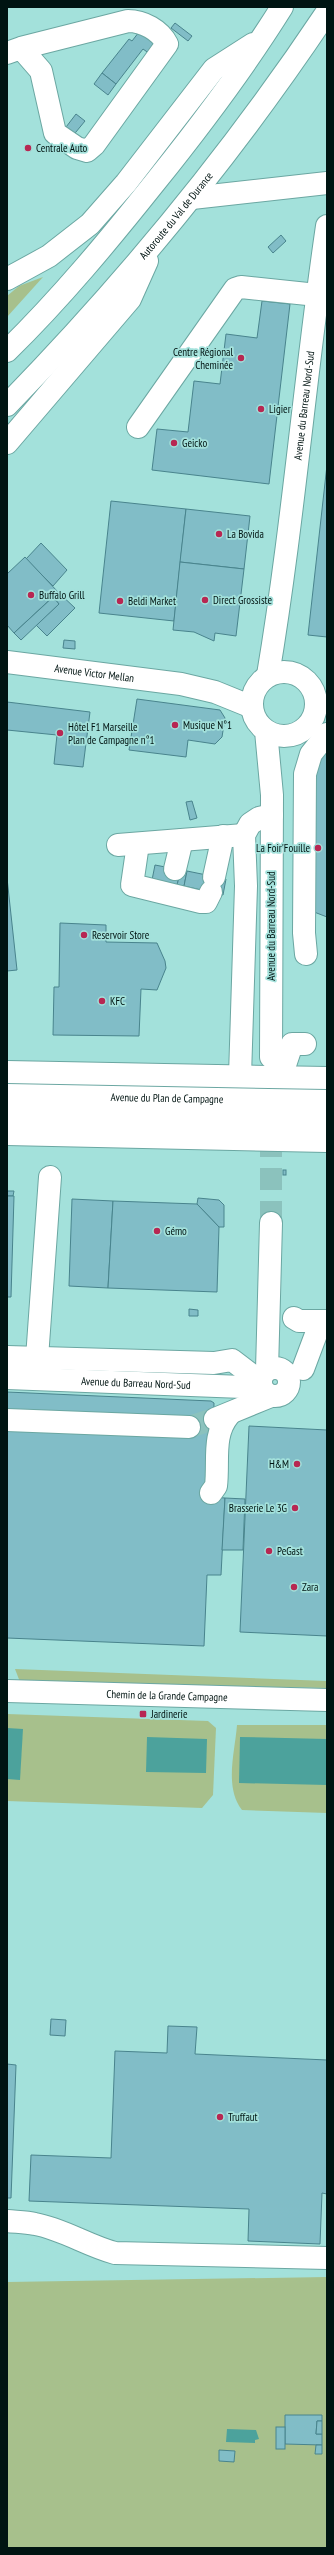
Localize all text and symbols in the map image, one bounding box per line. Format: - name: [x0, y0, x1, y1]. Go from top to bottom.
- place label: Centrale Auto: [36, 141, 88, 155]
- marker: Centrale Auto: [23, 143, 33, 153]
- street label: Autoroute du Val de Durance: [136, 169, 216, 262]
- place label: Centre Régional Cheminée: [173, 345, 233, 372]
- street label: Avenue du Barreau Nord-Sud: [291, 350, 317, 461]
- marker: Centre Régional Cheminée: [236, 353, 246, 363]
- place label: Ligier: [269, 402, 291, 416]
- marker: Ligier: [256, 404, 266, 414]
- place label: Geicko: [182, 436, 207, 450]
- marker: Geicko: [169, 438, 179, 448]
- place label: La Bovida: [227, 527, 264, 541]
- marker: La Bovida: [214, 529, 224, 539]
- place label: Buffalo Grill: [39, 588, 85, 602]
- marker: Buffalo Grill: [26, 590, 36, 600]
- place label: Direct Grossiste: [213, 593, 273, 607]
- place label: Beldi Market: [128, 594, 176, 608]
- marker: Direct Grossiste: [200, 595, 210, 605]
- marker: Beldi Market: [115, 596, 125, 606]
- street label: Avenue Victor Mellan: [54, 661, 135, 685]
- place label: Musique N°1: [183, 718, 232, 732]
- place label: Hôtel F1 Marseille Plan de Campagne n°1: [68, 720, 154, 747]
- marker: Musique N°1: [170, 720, 180, 730]
- marker: Hôtel F1 Marseille Plan de Campagne n°1: [55, 728, 65, 738]
- place label: La Foir'Fouille: [256, 841, 310, 855]
- marker: La Foir'Fouille: [313, 843, 323, 853]
- street label: Avenue du Barreau Nord-Sud: [264, 871, 278, 981]
- place label: Reservoir Store: [92, 928, 150, 942]
- marker: Reservoir Store: [79, 930, 89, 940]
- place label: KFC: [110, 994, 125, 1008]
- marker: KFC: [97, 996, 107, 1006]
- street label: Avenue du Plan de Campagne: [110, 1090, 224, 1106]
- place label: Gémo: [165, 1224, 187, 1238]
- marker: Gémo: [152, 1226, 162, 1236]
- street label: Avenue du Barreau Nord-Sud: [81, 1374, 191, 1392]
- place label: H&M: [269, 1457, 289, 1471]
- marker: H&M: [292, 1459, 302, 1469]
- place label: Brasserie Le 3G: [229, 1501, 287, 1515]
- marker: Brasserie Le 3G: [290, 1503, 300, 1513]
- place label: PeGast: [277, 1544, 303, 1558]
- marker: PeGast: [264, 1546, 274, 1556]
- place label: Zara: [302, 1580, 318, 1594]
- marker: Zara: [289, 1582, 299, 1592]
- street label: Chemin de la Grande Campagne: [106, 1687, 228, 1704]
- place label: Jardinerie: [150, 1707, 188, 1721]
- marker: Jardinerie: [138, 1709, 148, 1719]
- place label: Truffaut: [228, 2110, 258, 2124]
- marker: Truffaut: [215, 2112, 225, 2122]

